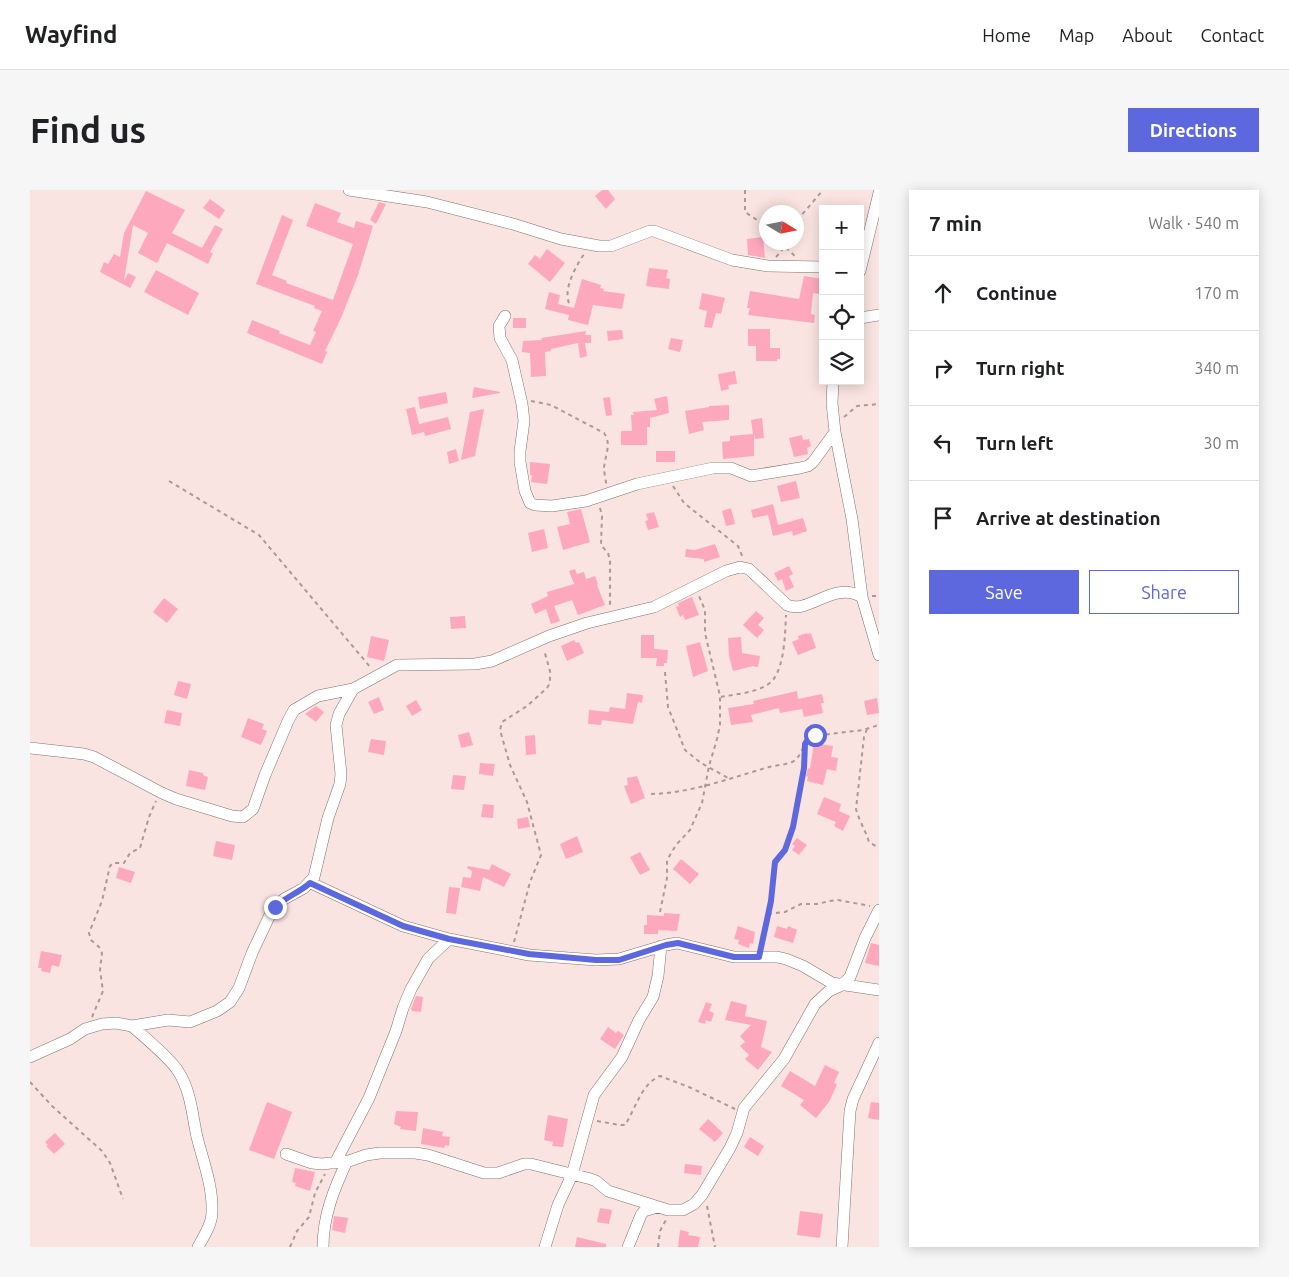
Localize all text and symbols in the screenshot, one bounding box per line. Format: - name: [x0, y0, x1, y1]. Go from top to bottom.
- text: Wayfind: [25, 21, 117, 48]
- text: Home: [982, 25, 1031, 45]
- text: Map: [1059, 25, 1094, 45]
- text: About: [1122, 25, 1172, 45]
- text: Contact: [1200, 25, 1264, 45]
- button: Directions: [1128, 108, 1259, 152]
- text: Find us: [30, 110, 146, 150]
- north arrow: [759, 205, 804, 250]
- map controls: [819, 205, 864, 385]
- button: +: [819, 205, 864, 250]
- text: 7 min: [929, 211, 982, 235]
- text: Walk · 540 m: [1148, 214, 1239, 232]
- button: −: [819, 250, 864, 295]
- icon: ahead: [929, 279, 957, 307]
- text: Continue: [976, 282, 1057, 304]
- text: 170 m: [1194, 284, 1239, 302]
- button: locate: [819, 295, 864, 340]
- button: layers: [819, 340, 864, 385]
- icon: right: [929, 354, 957, 382]
- text: Turn right: [976, 357, 1064, 379]
- text: 340 m: [1194, 359, 1239, 377]
- icon: left: [929, 429, 957, 457]
- text: Turn left: [976, 432, 1054, 454]
- text: 30 m: [1203, 434, 1239, 452]
- icon: arrive: [929, 504, 957, 532]
- text: Arrive at destination: [976, 507, 1161, 529]
- button: Save: [929, 570, 1079, 614]
- button: Share: [1089, 570, 1239, 614]
- route start: [804, 724, 827, 747]
- route end: [264, 896, 287, 919]

